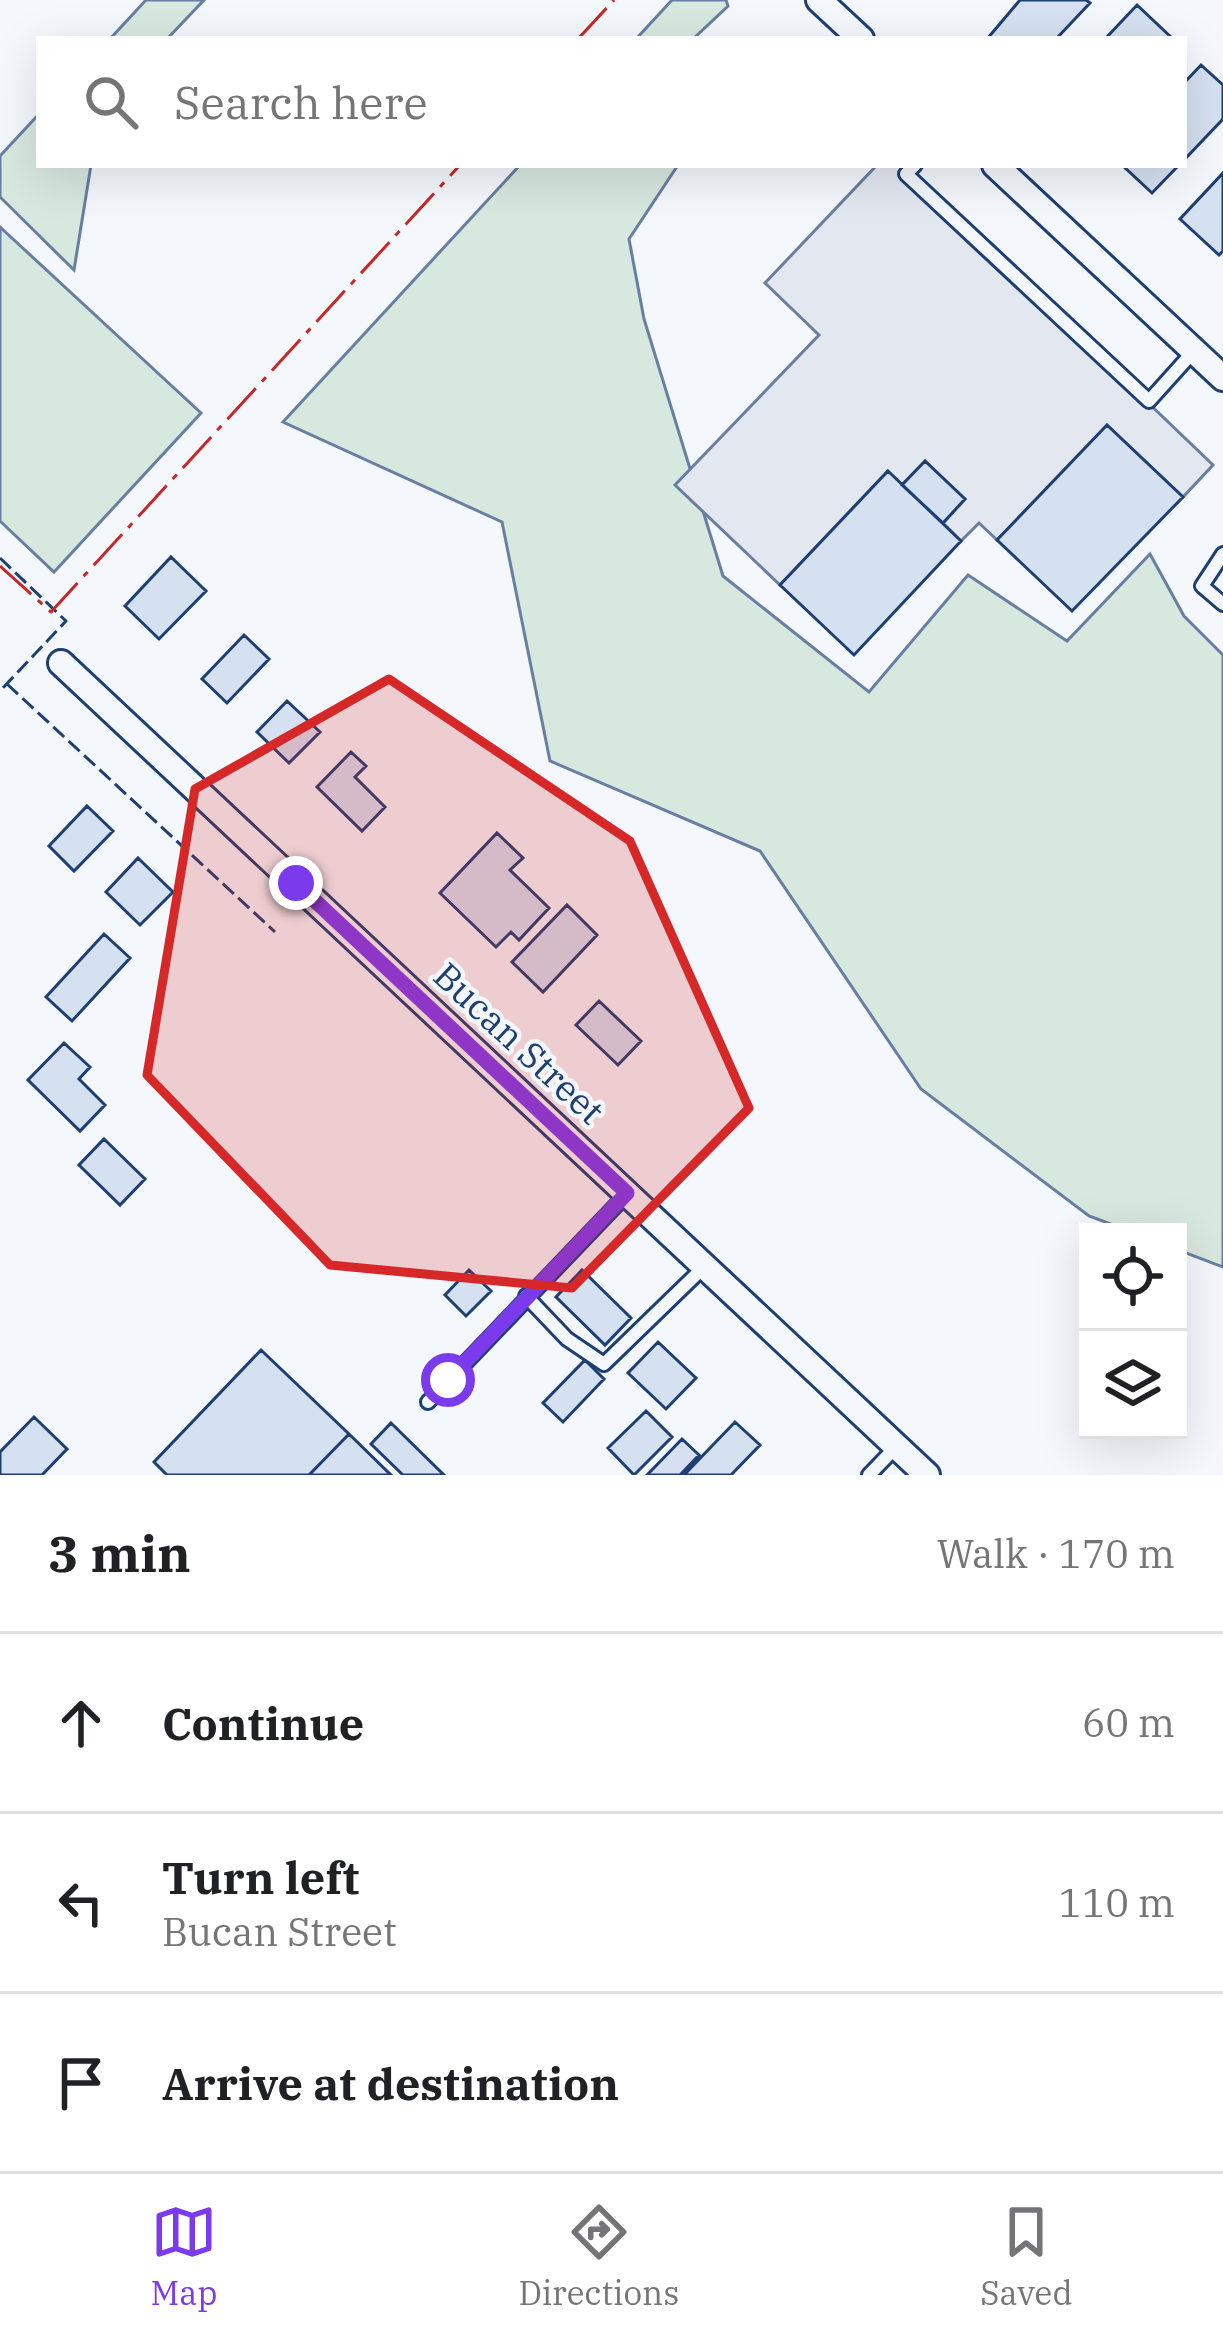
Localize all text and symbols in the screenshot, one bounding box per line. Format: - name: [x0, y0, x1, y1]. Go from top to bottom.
- search box: [36, 36, 1187, 168]
- icon: search: [78, 69, 144, 135]
- text: Search here: [174, 73, 428, 131]
- route end: [269, 856, 323, 910]
- street label: Bucan Street: [424, 952, 615, 1134]
- map controls: [1079, 1223, 1187, 1439]
- button: locate: [1079, 1223, 1187, 1331]
- button: layers: [1079, 1331, 1187, 1439]
- route start: [421, 1353, 475, 1407]
- text: 3 min: [48, 1520, 191, 1586]
- text: Walk · 170 m: [937, 1528, 1175, 1579]
- icon: ahead: [48, 1690, 114, 1756]
- text: Continue: [162, 1694, 364, 1752]
- text: 60 m: [1082, 1697, 1175, 1748]
- text: Turn left: [162, 1848, 359, 1906]
- icon: left: [48, 1870, 114, 1936]
- text: 110 m: [1059, 1877, 1175, 1928]
- text: Bucan Street: [162, 1906, 397, 1957]
- icon: arrive: [48, 2050, 114, 2116]
- text: Arrive at destination: [162, 2054, 619, 2112]
- tab: Map: [150, 2199, 217, 2314]
- tab: Directions: [518, 2199, 679, 2314]
- tab: Saved: [980, 2199, 1073, 2314]

